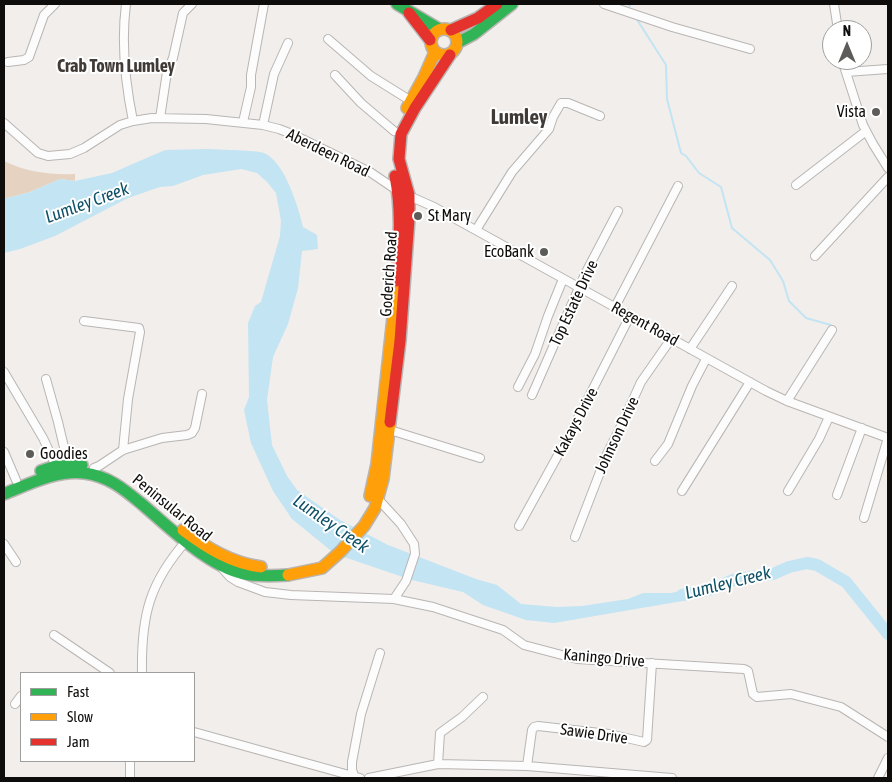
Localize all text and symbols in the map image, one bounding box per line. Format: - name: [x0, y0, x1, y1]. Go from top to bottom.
- north arrow: [822, 20, 872, 70]
- text: N: [843, 23, 851, 39]
- district label: Crab Town Lumley: [57, 55, 175, 77]
- place label: Vista: [837, 102, 866, 122]
- district label: Lumley: [491, 104, 547, 130]
- marker: Vista: [870, 106, 882, 118]
- street label: Aberdeen Road: [283, 125, 373, 181]
- water label: Lumley Creek: [42, 178, 132, 228]
- place label: St Mary: [428, 206, 471, 226]
- marker: St Mary: [412, 210, 424, 222]
- street label: Goderich Road: [376, 231, 402, 317]
- place label: EcoBank: [484, 242, 534, 262]
- marker: EcoBank: [538, 246, 550, 258]
- street label: Top Estate Drive: [546, 257, 602, 349]
- street label: Regent Road: [608, 298, 682, 350]
- street label: Kakays Drive: [550, 384, 602, 460]
- street label: Johnson Drive: [591, 394, 643, 476]
- place label: Goodies: [40, 444, 88, 464]
- marker: Goodies: [24, 448, 36, 460]
- street label: Peninsular Road: [128, 470, 216, 546]
- water label: Lumley Creek: [289, 490, 373, 558]
- water label: Lumley Creek: [683, 562, 773, 604]
- street label: Kaningo Drive: [563, 645, 645, 671]
- legend: [20, 672, 195, 762]
- text: Fast: [67, 683, 89, 700]
- text: Slow: [67, 708, 93, 725]
- street label: Sawie Drive: [559, 720, 629, 748]
- text: Jam: [67, 733, 90, 750]

